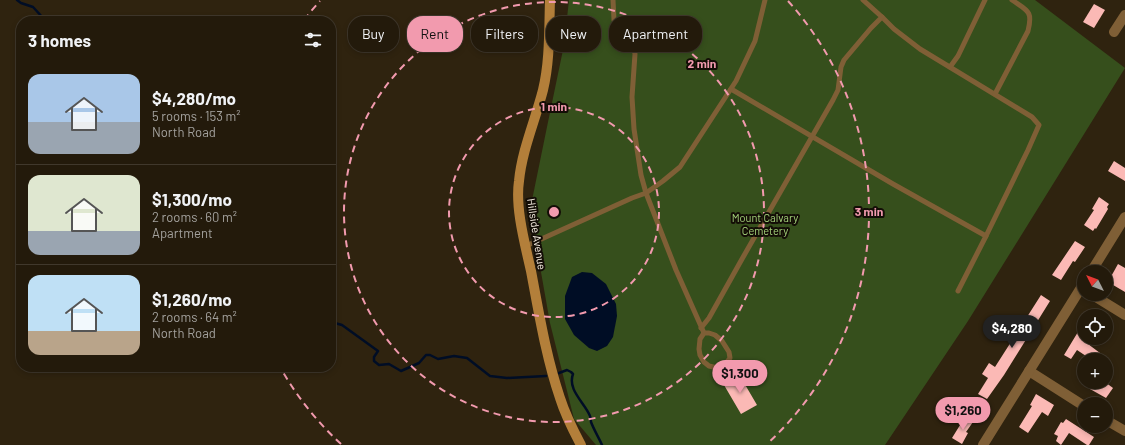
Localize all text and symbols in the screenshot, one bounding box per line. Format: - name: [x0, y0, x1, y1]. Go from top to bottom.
- chip: Buy: [348, 16, 399, 52]
- chip: Rent: [407, 16, 463, 52]
- chip: Filters: [471, 16, 538, 52]
- chip: New: [546, 16, 601, 52]
- chip: Apartment: [609, 16, 702, 52]
- icon: filters: [302, 29, 324, 51]
- text: 3 homes: [28, 30, 91, 50]
- text: 2 min: [688, 56, 716, 70]
- text: $4,280/mo: [152, 88, 236, 108]
- icon: home: [60, 90, 108, 138]
- text: 1 min: [541, 99, 567, 113]
- text: 5 rooms · 153 m²: [152, 108, 241, 124]
- text: North Road: [152, 124, 216, 140]
- text: $1,300/mo: [152, 189, 232, 209]
- icon: home: [60, 191, 108, 239]
- street label: Hillside Avenue: [525, 197, 549, 271]
- text: 3 min: [855, 204, 883, 218]
- centre of rings: [547, 205, 561, 219]
- text: 2 rooms · 60 m²: [152, 209, 237, 225]
- park label: Mount Calvary Cemetery: [732, 211, 798, 237]
- text: Apartment: [152, 225, 213, 241]
- north arrow: [1077, 265, 1113, 301]
- map controls: [1077, 265, 1113, 433]
- text: $1,260/mo: [152, 289, 232, 309]
- icon: home: [60, 291, 108, 339]
- text: 2 rooms · 64 m²: [152, 309, 237, 325]
- button: locate: [1077, 309, 1113, 345]
- pin: $4,280: [979, 315, 1045, 349]
- text: $4,280: [992, 320, 1032, 336]
- text: North Road: [152, 325, 216, 341]
- button: +: [1077, 353, 1113, 389]
- pin: $1,300: [707, 360, 773, 394]
- text: $1,300: [721, 365, 759, 381]
- pin: $1,260: [930, 397, 996, 431]
- button: −: [1077, 397, 1113, 433]
- text: $1,260: [944, 402, 982, 418]

